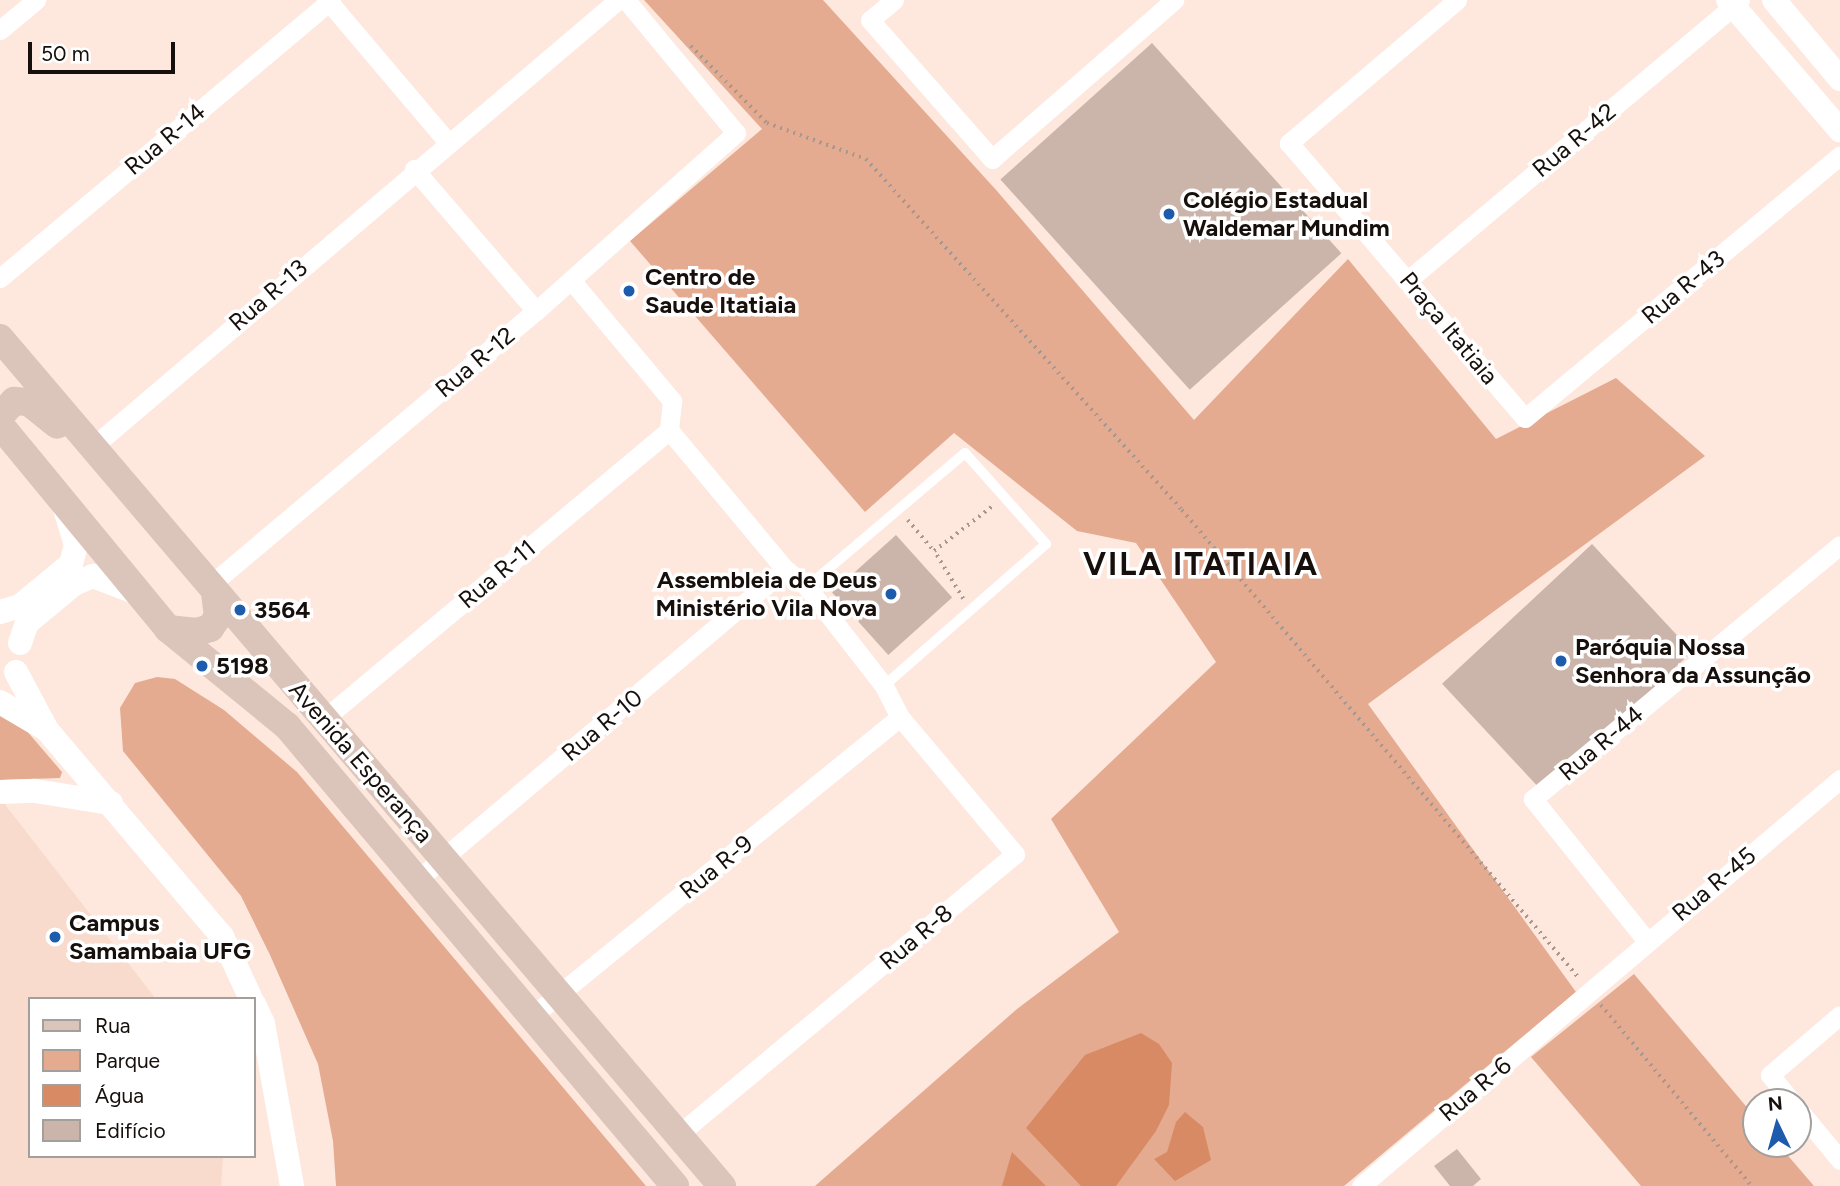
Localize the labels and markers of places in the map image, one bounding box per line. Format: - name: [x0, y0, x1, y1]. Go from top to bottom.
- place label: Colégio Estadual Waldemar Mundim: [1183, 186, 1390, 242]
- marker: Colégio Estadual Waldemar Mundim: [1161, 206, 1177, 222]
- place label: Centro de Saude Itatiaia: [645, 263, 796, 319]
- marker: Centro de Saude Itatiaia: [619, 281, 639, 301]
- place label: Assembleia de Deus Ministério Vila Nova: [655, 566, 877, 622]
- marker: Assembleia de Deus Ministério Vila Nova: [883, 586, 899, 602]
- place label: 3564: [254, 596, 310, 624]
- marker: 3564: [232, 602, 248, 618]
- place label: Paróquia Nossa Senhora da Assunção: [1575, 633, 1811, 689]
- place label: 5198: [216, 652, 269, 680]
- marker: Paróquia Nossa Senhora da Assunção: [1553, 653, 1569, 669]
- marker: 5198: [194, 658, 210, 674]
- place label: Campus Samambaia UFG: [69, 909, 251, 965]
- marker: Campus Samambaia UFG: [47, 929, 63, 945]

